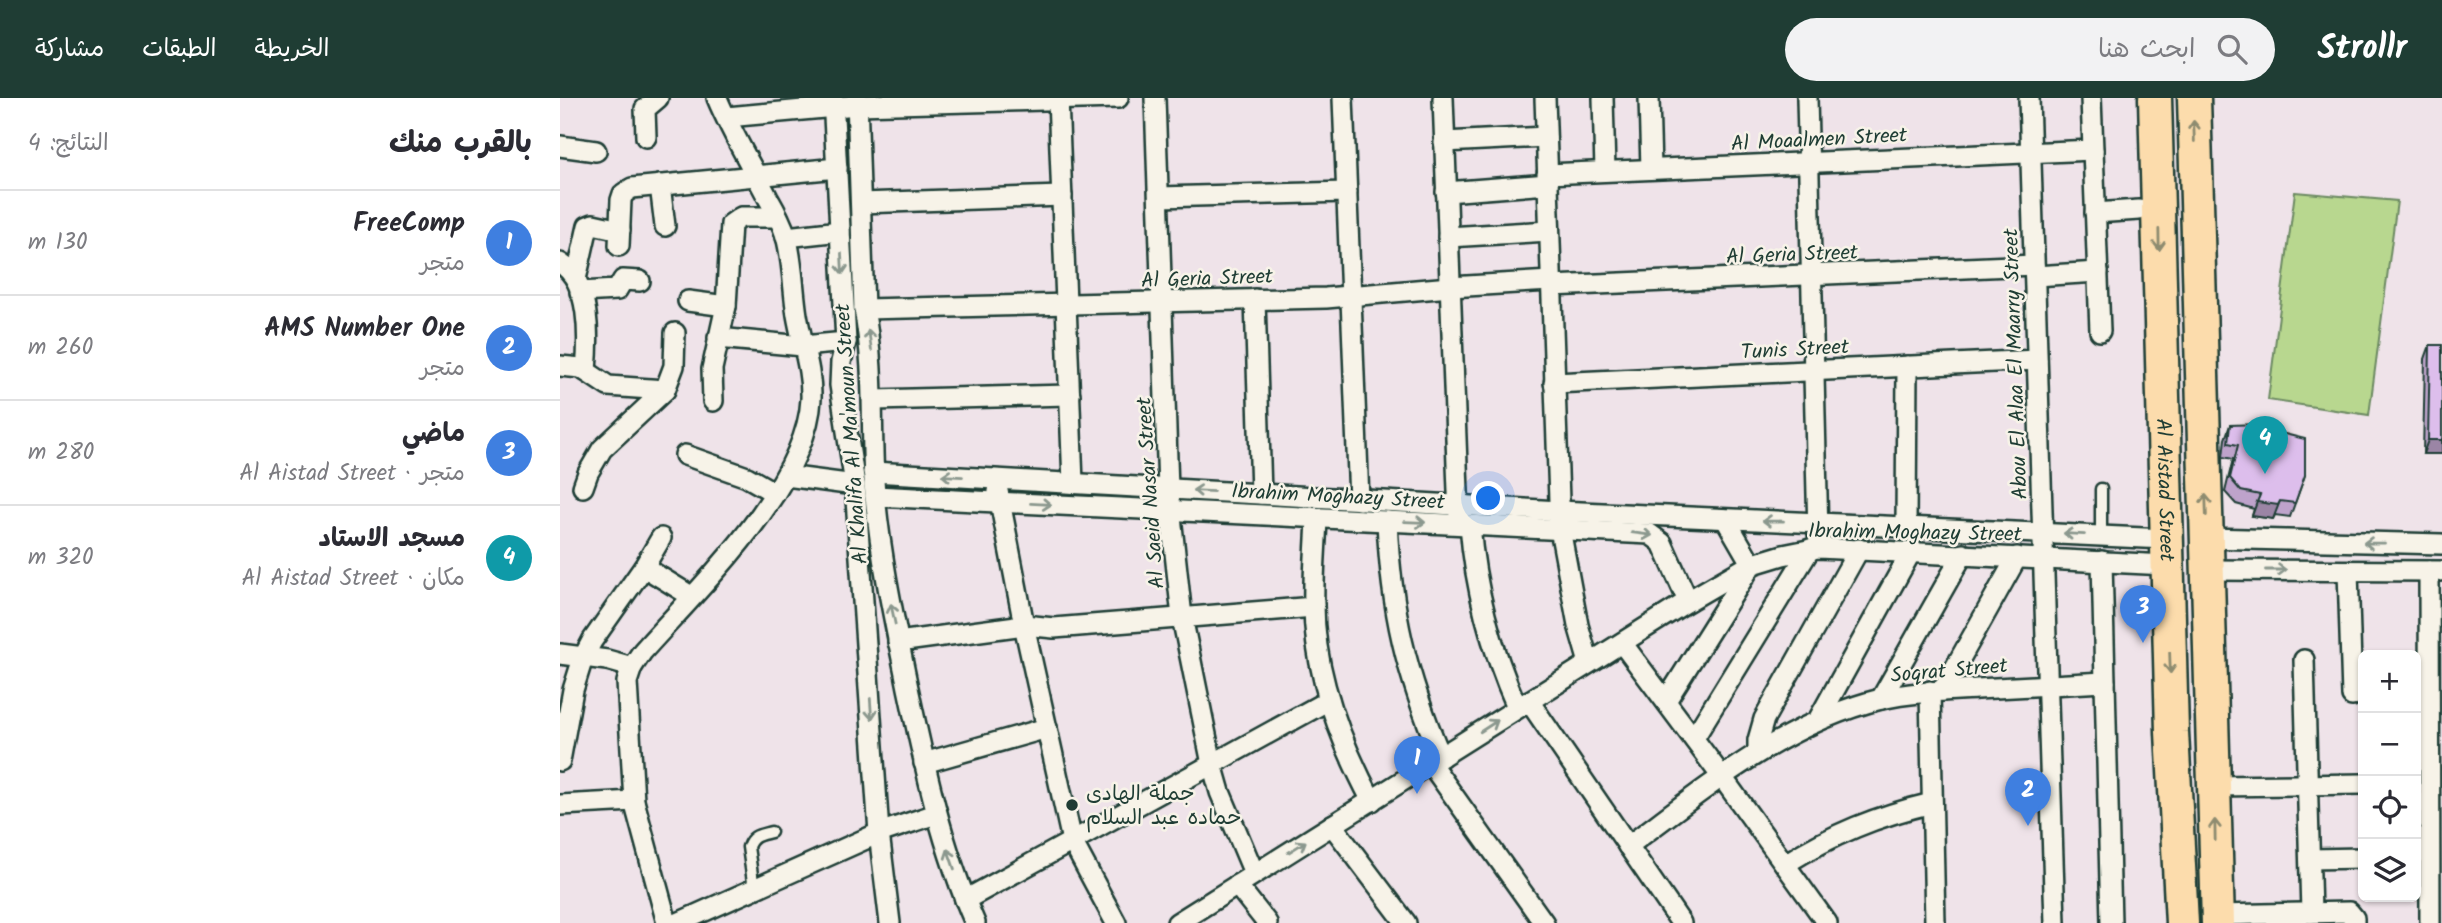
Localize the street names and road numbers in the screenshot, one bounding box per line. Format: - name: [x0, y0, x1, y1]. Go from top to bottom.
- street label: Al Moaalmen Street: [1730, 119, 1909, 162]
- street label: Abou El Alaa El Maarry Street: [1995, 227, 2038, 500]
- street label: Al Geria Street: [1725, 237, 1860, 274]
- street label: Al Geria Street: [1140, 261, 1275, 298]
- street label: Al Khalifa Al Ma'moun Street: [827, 302, 878, 565]
- street label: Tunis Street: [1740, 331, 1851, 370]
- street label: Al Saeid Nasar Street: [1128, 395, 1175, 590]
- street label: Al Aistad Street: [2146, 418, 2182, 563]
- street label: Ibrahim Moghazy Street: [1230, 475, 1446, 520]
- street label: Ibrahim Moghazy Street: [1808, 515, 2023, 552]
- street label: Soqrat Street: [1889, 650, 2010, 693]

